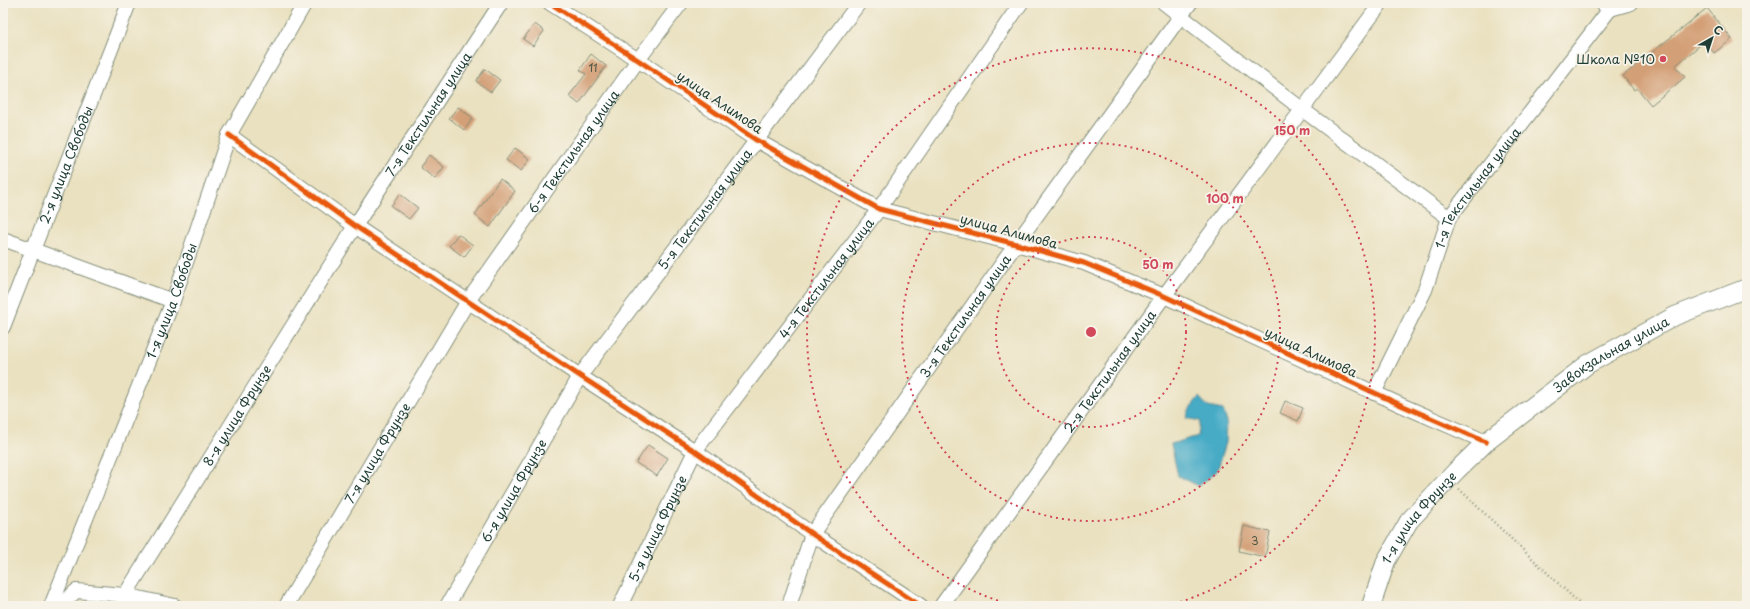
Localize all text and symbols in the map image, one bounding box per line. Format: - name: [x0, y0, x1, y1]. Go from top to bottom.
- north arrow: [1692, 18, 1732, 58]
- text: С: [1710, 21, 1727, 39]
- street label: 7-я Текстильная улица: [380, 47, 476, 180]
- place label: Школа №10: [1576, 49, 1655, 68]
- marker: Школа №10: [1658, 54, 1668, 64]
- house number: 11: [588, 59, 598, 76]
- street label: улица Алимова: [673, 66, 768, 138]
- street label: 6-я Текстильная улица: [523, 85, 624, 217]
- street label: 2-я улица Свободы: [34, 103, 97, 227]
- text: 150 m: [1274, 121, 1310, 139]
- street label: 1-я Текстильная улица: [1429, 122, 1525, 251]
- street label: 5-я Текстильная улица: [653, 144, 756, 273]
- text: 100 m: [1206, 189, 1244, 207]
- street label: улица Алимова: [958, 208, 1061, 253]
- street label: 4-я Текстильная улица: [774, 213, 878, 342]
- street label: 1-я улица Свободы: [141, 240, 201, 362]
- street label: 3-я Текстильная улица: [915, 250, 1015, 381]
- text: 50 m: [1142, 255, 1174, 273]
- street label: 2-я Текстильная улица: [1059, 305, 1161, 436]
- street label: Завокзальная улица: [1549, 311, 1673, 396]
- street label: улица Алимова: [1262, 322, 1362, 382]
- centre of rings: [1084, 325, 1098, 339]
- street label: 8-я улица Фрунзе: [198, 361, 275, 469]
- street label: 7-я улица Фрунзе: [339, 398, 415, 507]
- street label: 6-я улица Фрунзе: [476, 435, 551, 546]
- street label: 1-я улица Фрунзе: [1376, 466, 1460, 567]
- street label: 5-я улица Фрунзе: [623, 472, 691, 585]
- house number: 3: [1251, 532, 1259, 549]

